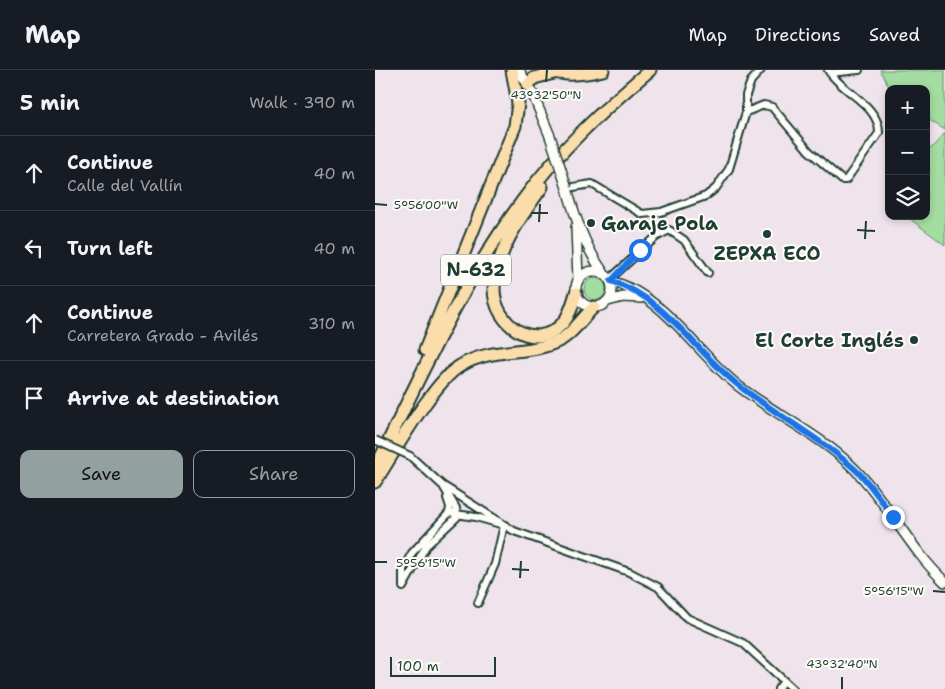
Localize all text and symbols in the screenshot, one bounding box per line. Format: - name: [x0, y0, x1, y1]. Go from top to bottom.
- text: Map: [25, 19, 81, 51]
- text: Map: [689, 23, 727, 47]
- text: Directions: [755, 23, 841, 47]
- text: Saved: [869, 23, 920, 47]
- map controls: [885, 85, 930, 220]
- button: +: [885, 85, 930, 130]
- text: 43°32'50"N: [511, 87, 581, 103]
- text: 5 min: [20, 89, 80, 117]
- text: Walk · 390 m: [249, 92, 355, 113]
- button: −: [885, 130, 930, 175]
- text: Continue: [67, 150, 153, 175]
- icon: ahead: [20, 159, 48, 187]
- text: 40 m: [313, 163, 355, 184]
- text: Calle del Vallín: [67, 175, 183, 196]
- button: layers: [885, 175, 930, 220]
- text: 5°56'00"W: [394, 197, 458, 213]
- place label: Garaje Pola: [601, 211, 718, 236]
- marker: Garaje Pola: [585, 217, 597, 229]
- marker: ZEPXA ECO: [761, 228, 773, 240]
- icon: left: [20, 234, 48, 262]
- text: Turn left: [67, 236, 153, 261]
- text: 40 m: [313, 238, 355, 259]
- route start: [629, 239, 652, 262]
- place label: ZEPXA ECO: [714, 241, 820, 266]
- road number: N-632: [441, 254, 511, 286]
- text: Continue: [67, 300, 153, 325]
- icon: ahead: [20, 309, 48, 337]
- text: 310 m: [308, 313, 355, 334]
- text: Carretera Grado - Avilés: [67, 325, 259, 346]
- place label: El Corte Inglés: [755, 328, 904, 353]
- marker: El Corte Inglés: [908, 334, 920, 346]
- icon: arrive: [20, 384, 48, 412]
- text: Arrive at destination: [67, 386, 279, 411]
- button: Save: [20, 450, 183, 498]
- button: Share: [193, 450, 355, 498]
- route end: [882, 506, 905, 529]
- text: 5°56'15"W: [396, 555, 456, 571]
- text: 5°56'15"W: [864, 583, 924, 599]
- scale bar: [390, 654, 496, 677]
- text: 43°32'40"N: [806, 656, 878, 672]
- text: 100 m: [397, 657, 439, 675]

